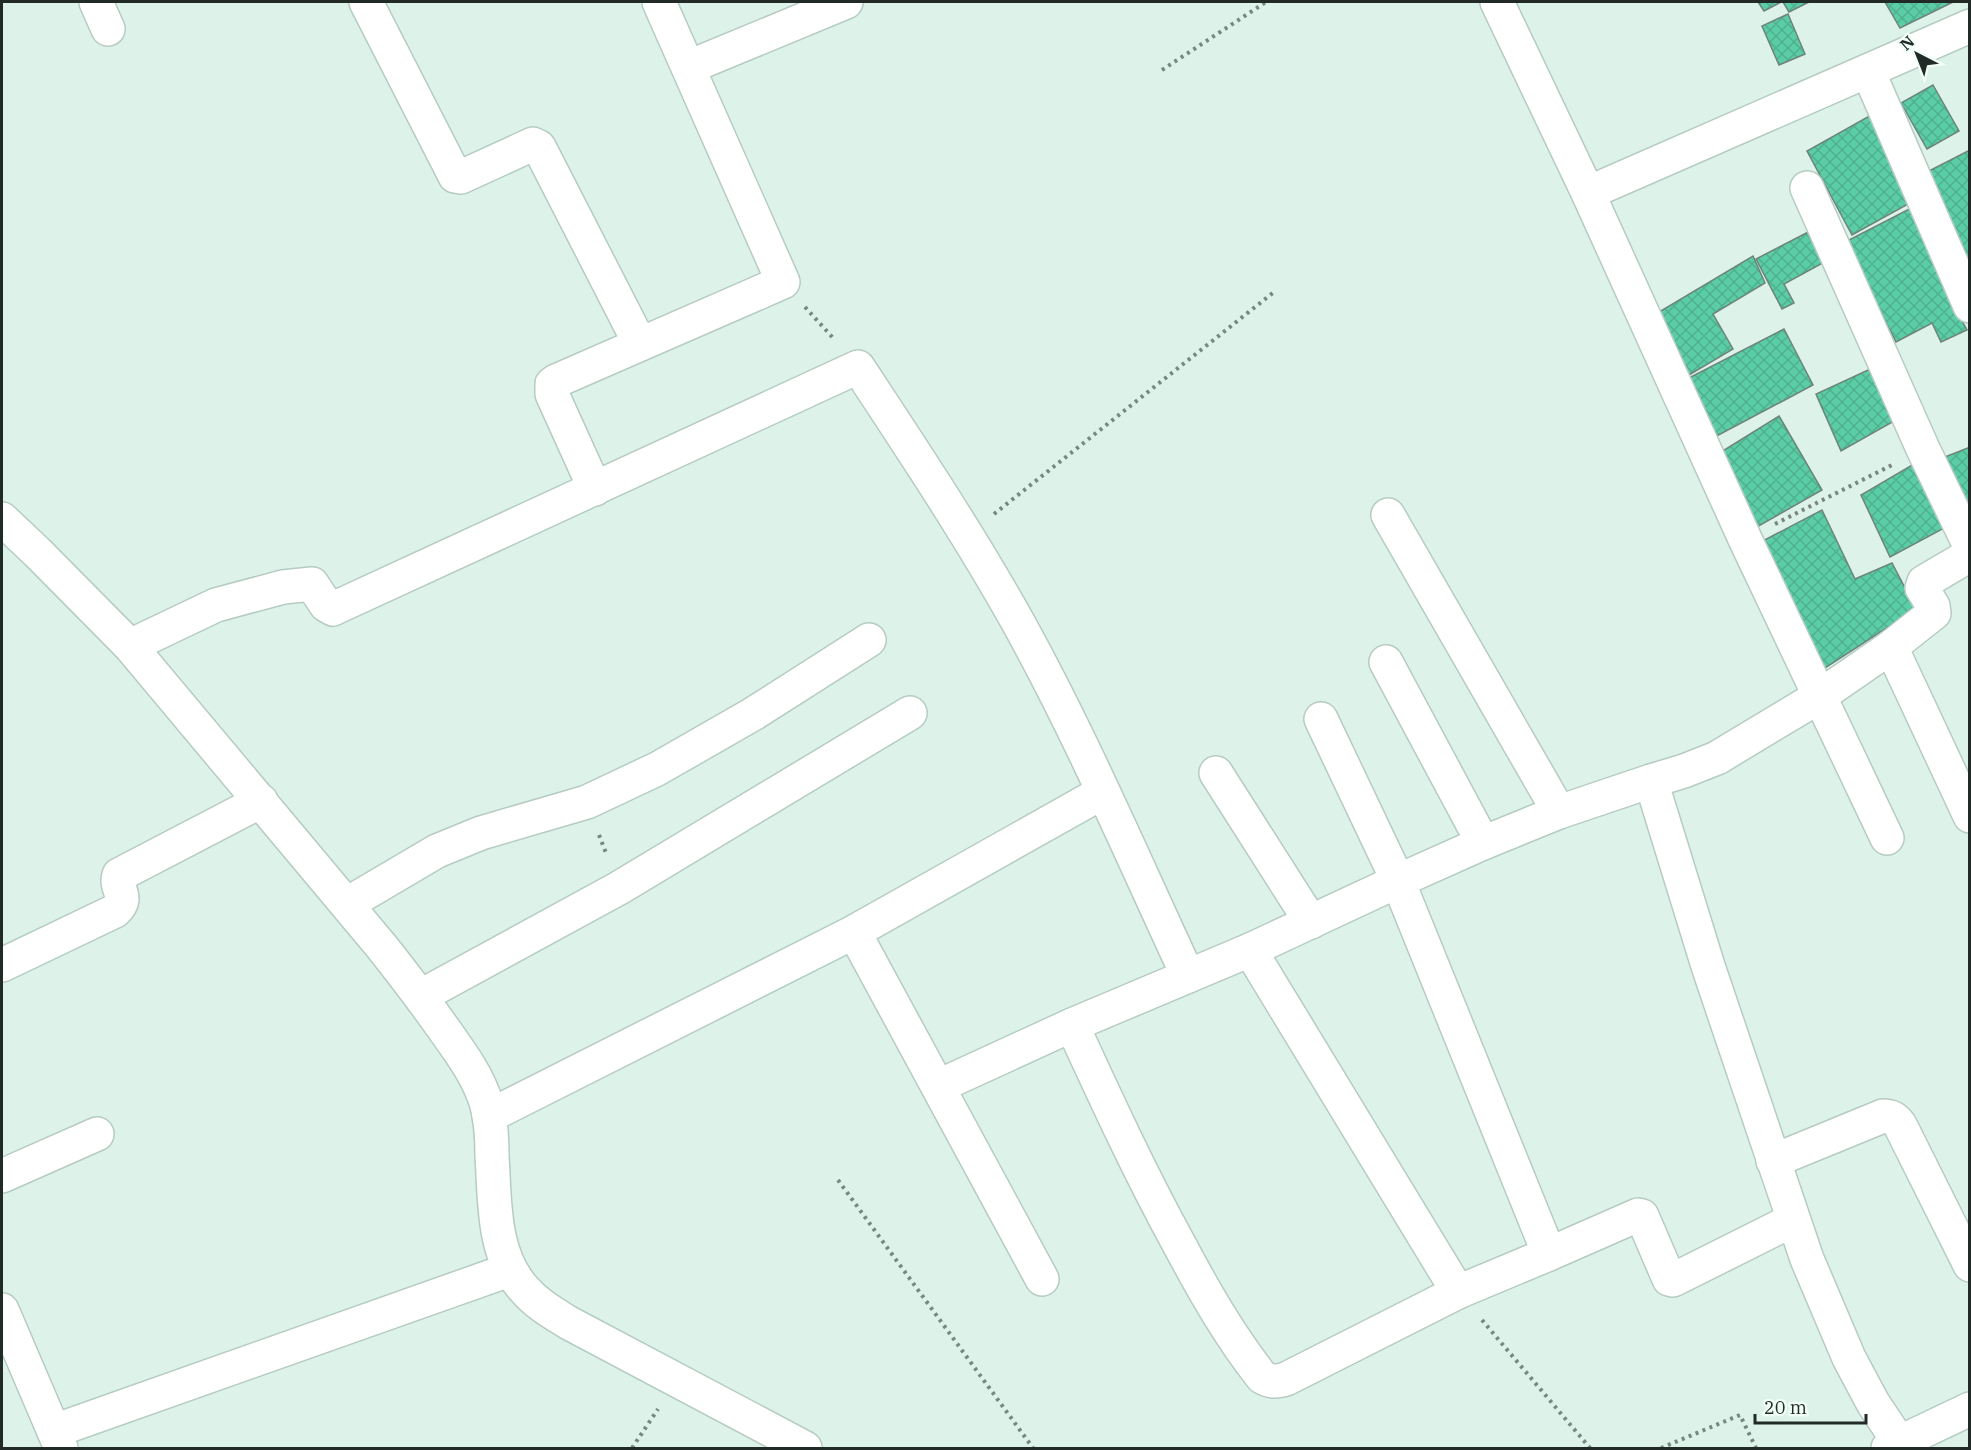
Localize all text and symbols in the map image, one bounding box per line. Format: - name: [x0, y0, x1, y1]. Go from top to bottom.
- north arrow: [1887, 24, 1947, 84]
- text: N: [1896, 31, 1918, 55]
- scale bar: [1755, 1387, 1866, 1425]
- text: 20 m: [1764, 1396, 1807, 1419]

